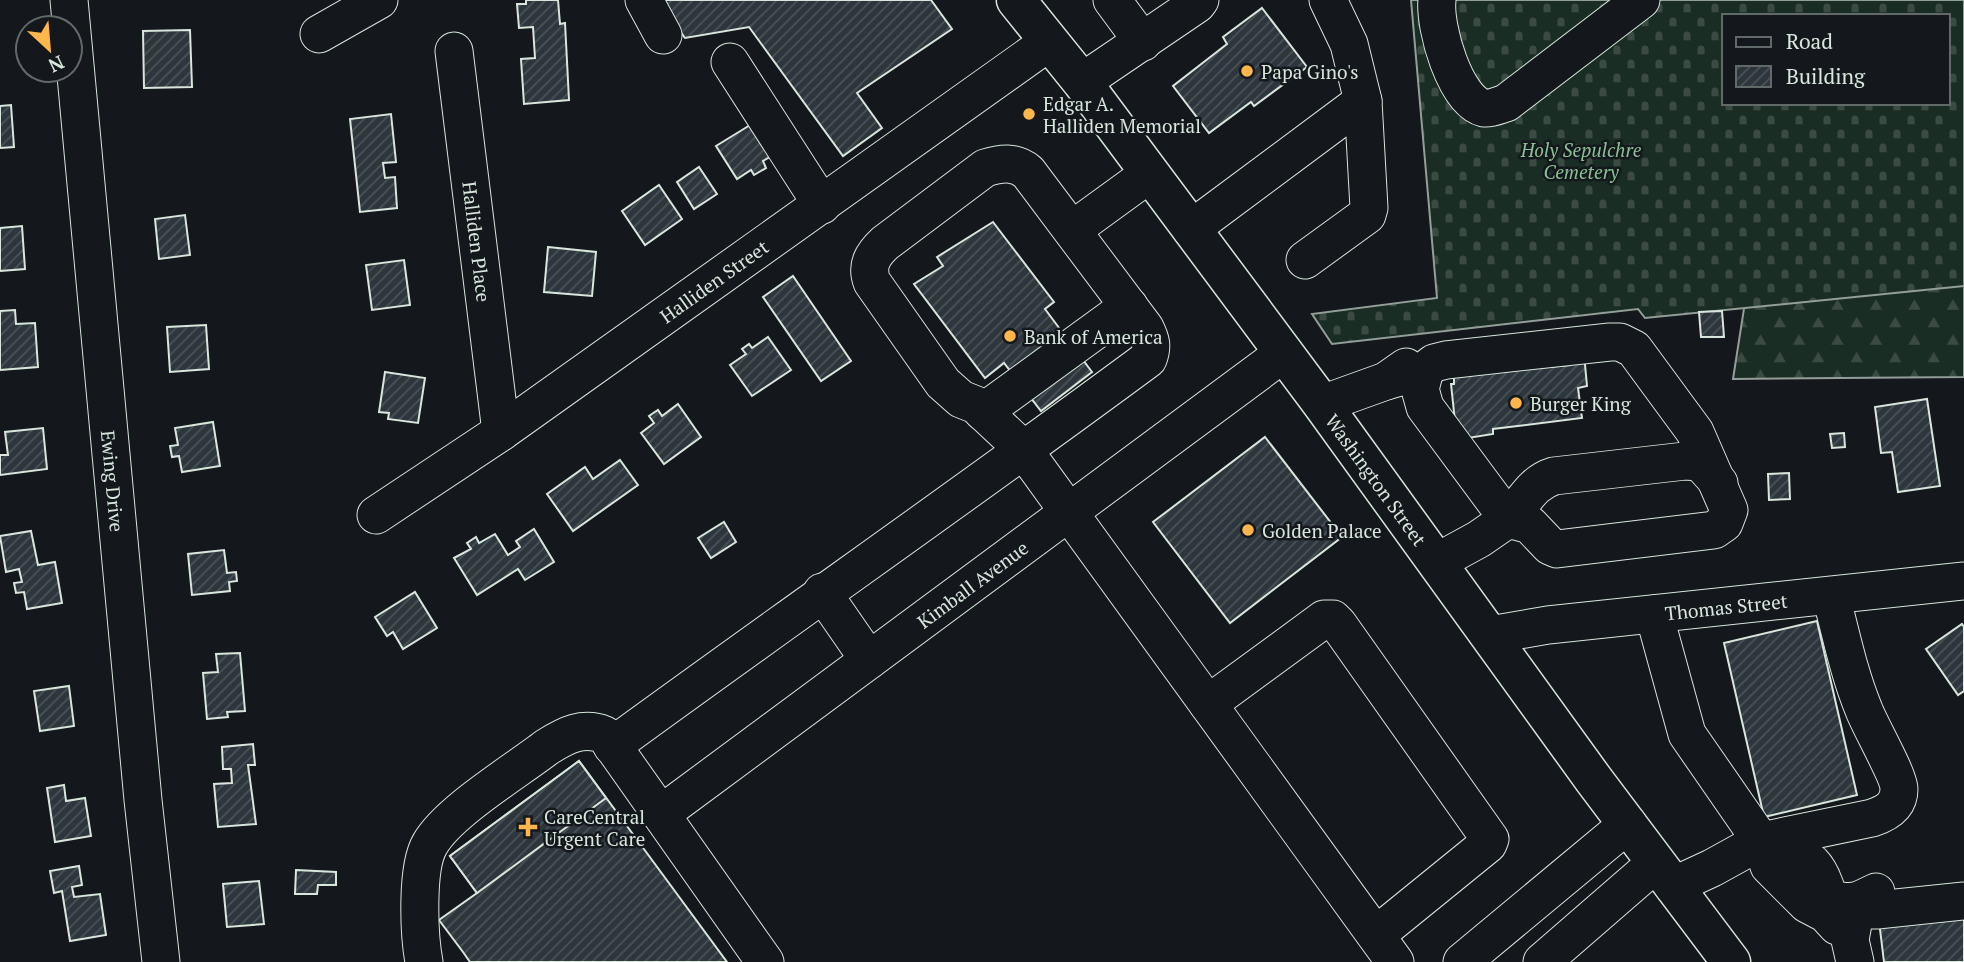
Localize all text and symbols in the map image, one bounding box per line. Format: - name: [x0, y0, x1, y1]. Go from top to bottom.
- north arrow: [14, 14, 84, 84]
- legend: [1722, 14, 1950, 105]
- text: Road: [1786, 27, 1833, 55]
- text: N: [44, 50, 69, 79]
- place label: Papa Gino's: [1261, 59, 1359, 84]
- text: Building: [1786, 62, 1866, 90]
- marker: Papa Gino's: [1239, 63, 1255, 79]
- place label: Edgar A. Halliden Memorial: [1043, 91, 1201, 138]
- marker: Edgar A. Halliden Memorial: [1021, 106, 1037, 122]
- park label: Holy Sepulchre Cemetery: [1520, 137, 1642, 184]
- street label: Halliden Place: [458, 180, 497, 303]
- street label: Halliden Street: [654, 234, 773, 328]
- place label: Bank of America: [1024, 324, 1163, 349]
- marker: Bank of America: [1002, 328, 1018, 344]
- place label: Burger King: [1530, 391, 1632, 416]
- marker: Burger King: [1508, 395, 1524, 411]
- street label: Washington Street: [1321, 409, 1433, 550]
- street label: Ewing Drive: [96, 429, 131, 533]
- place label: Golden Palace: [1262, 518, 1382, 543]
- marker: Golden Palace: [1240, 522, 1256, 538]
- street label: Kimball Avenue: [911, 534, 1033, 633]
- street label: Thomas Street: [1664, 587, 1789, 625]
- place label: CareCentral Urgent Care: [544, 804, 645, 851]
- marker: CareCentral Urgent Care: [518, 817, 538, 837]

